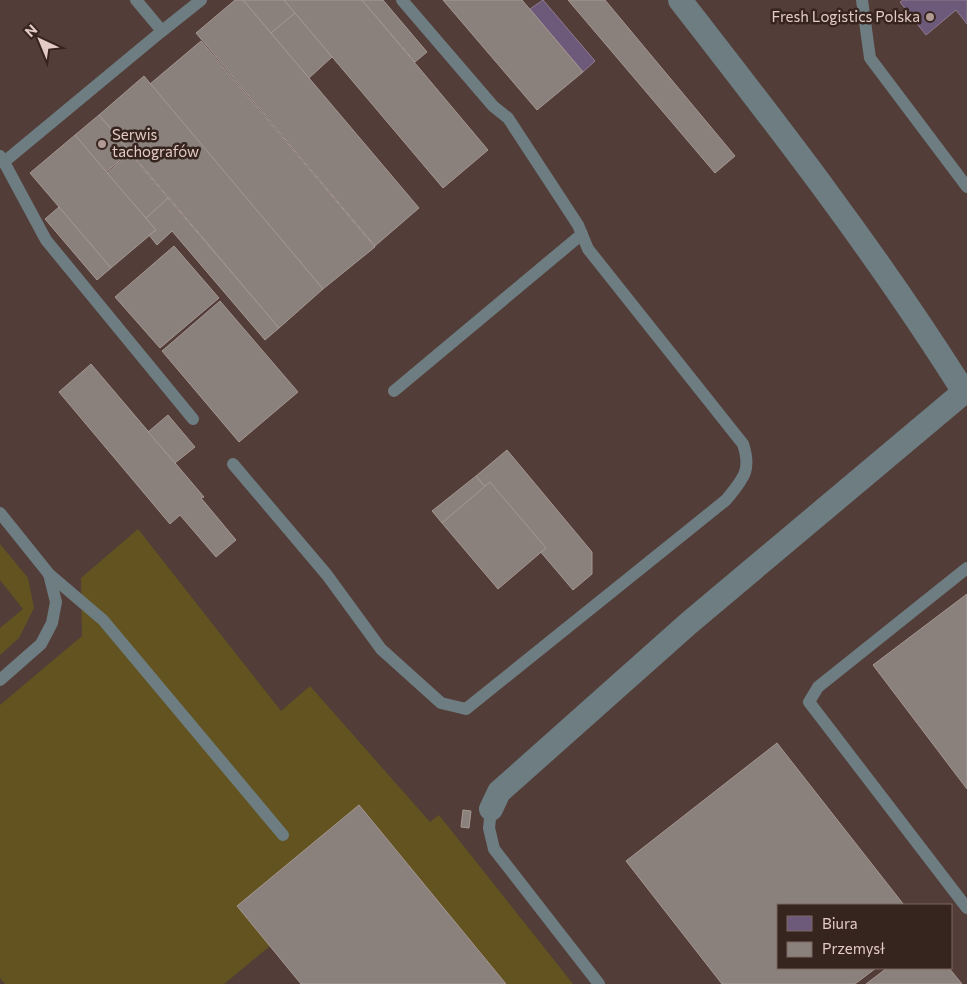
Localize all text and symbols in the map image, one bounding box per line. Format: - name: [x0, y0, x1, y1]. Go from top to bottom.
- place label: Fresh Logistics Polska: [772, 7, 920, 25]
- marker: Fresh Logistics Polska: [924, 11, 936, 23]
- north arrow: [15, 15, 65, 65]
- text: N: [21, 21, 40, 40]
- place label: Serwis tachografów: [112, 125, 199, 160]
- marker: Serwis tachografów: [96, 138, 108, 150]
- legend: [777, 904, 952, 969]
- text: Biura: [822, 914, 858, 932]
- text: Przemysł: [822, 939, 885, 957]

